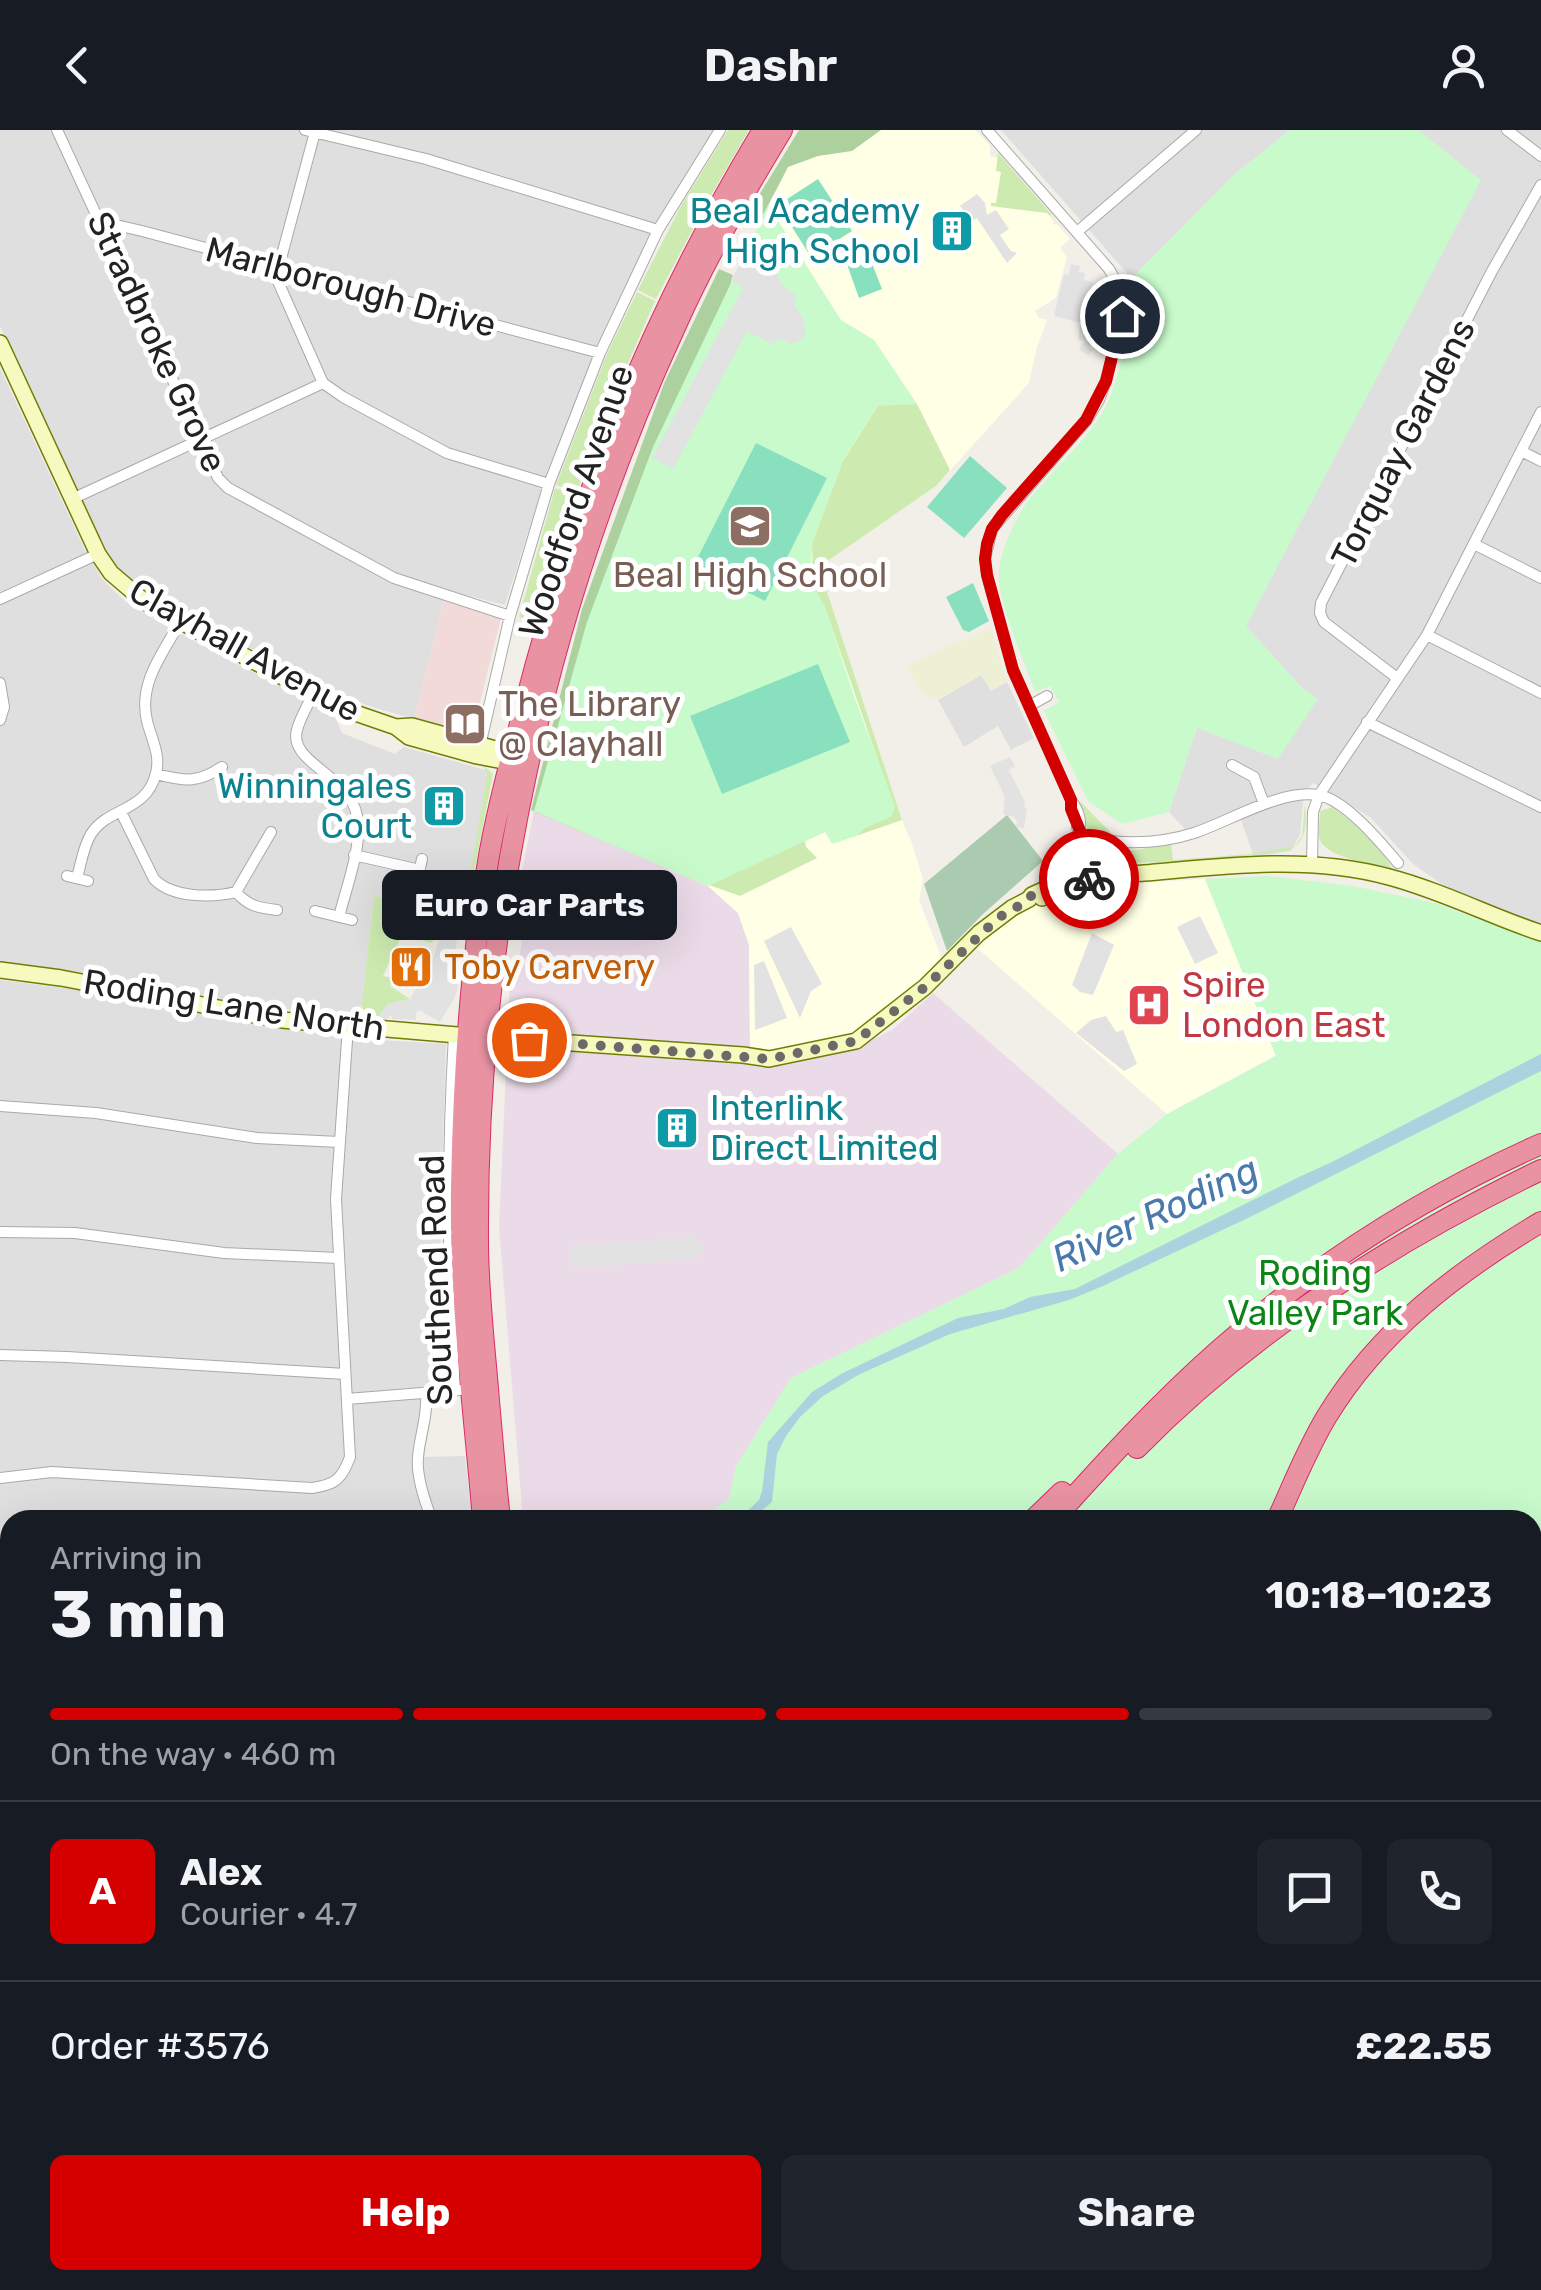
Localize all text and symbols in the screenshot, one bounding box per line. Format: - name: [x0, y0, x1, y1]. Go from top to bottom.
- icon: back: [50, 38, 105, 93]
- icon: person: [1436, 38, 1491, 93]
- text: Dashr: [704, 39, 837, 92]
- place label: Beal Academy High School: [689, 190, 920, 272]
- street label: Stradbroke Grove: [78, 205, 236, 479]
- building icon: Beal Academy High School: [929, 208, 975, 254]
- street label: Marlborough Drive: [201, 228, 501, 346]
- pin: [1080, 274, 1165, 359]
- icon: home: [1095, 289, 1150, 344]
- street label: Torquay Gardens: [1322, 312, 1484, 574]
- street label: Woodford Avenue: [510, 359, 642, 643]
- school or university icon: Beal High School: [727, 503, 773, 549]
- place label: Beal High School: [613, 554, 887, 596]
- street label: Clayhall Avenue: [122, 569, 368, 731]
- place label: The Library @ Clayhall: [498, 683, 681, 765]
- library icon: The Library @ Clayhall: [442, 701, 488, 747]
- place label: Winningales Court: [217, 765, 412, 847]
- building icon: Winningales Court: [421, 783, 467, 829]
- courier: [1039, 829, 1139, 929]
- icon: bike: [1062, 852, 1117, 907]
- callout: Euro Car Parts: [382, 870, 676, 940]
- text: Euro Car Parts: [414, 886, 645, 924]
- restaurant icon: Toby Carvery: [388, 944, 434, 990]
- place label: Toby Carvery: [444, 946, 655, 988]
- street label: Roding Lane North: [81, 960, 387, 1050]
- place label: Spire London East: [1182, 964, 1385, 1046]
- hospital icon: Spire London East: [1126, 982, 1172, 1028]
- pin: [487, 998, 572, 1083]
- icon: bag: [502, 1013, 557, 1068]
- place label: Interlink Direct Limited: [710, 1087, 939, 1169]
- building icon: Interlink Direct Limited: [654, 1105, 700, 1151]
- water label: River Roding: [1044, 1146, 1266, 1282]
- street label: Southend Road: [411, 1154, 461, 1406]
- park label: Roding Valley Park: [1227, 1252, 1403, 1334]
- text: Arriving in: [50, 1539, 202, 1577]
- text: 10:18–10:23: [1265, 1572, 1492, 1618]
- text: 3 min: [50, 1576, 227, 1653]
- text: On the way · 460 m: [50, 1735, 337, 1773]
- button: chat: [1257, 1839, 1362, 1944]
- button: phone: [1387, 1839, 1492, 1944]
- text: Alex: [180, 1849, 262, 1895]
- text: A: [89, 1868, 116, 1914]
- text: Courier · 4.7: [180, 1895, 357, 1933]
- text: Order #3576: [50, 2023, 270, 2069]
- text: £22.55: [1355, 2023, 1492, 2069]
- button: Help: [50, 2155, 761, 2270]
- button: Share: [781, 2155, 1492, 2270]

